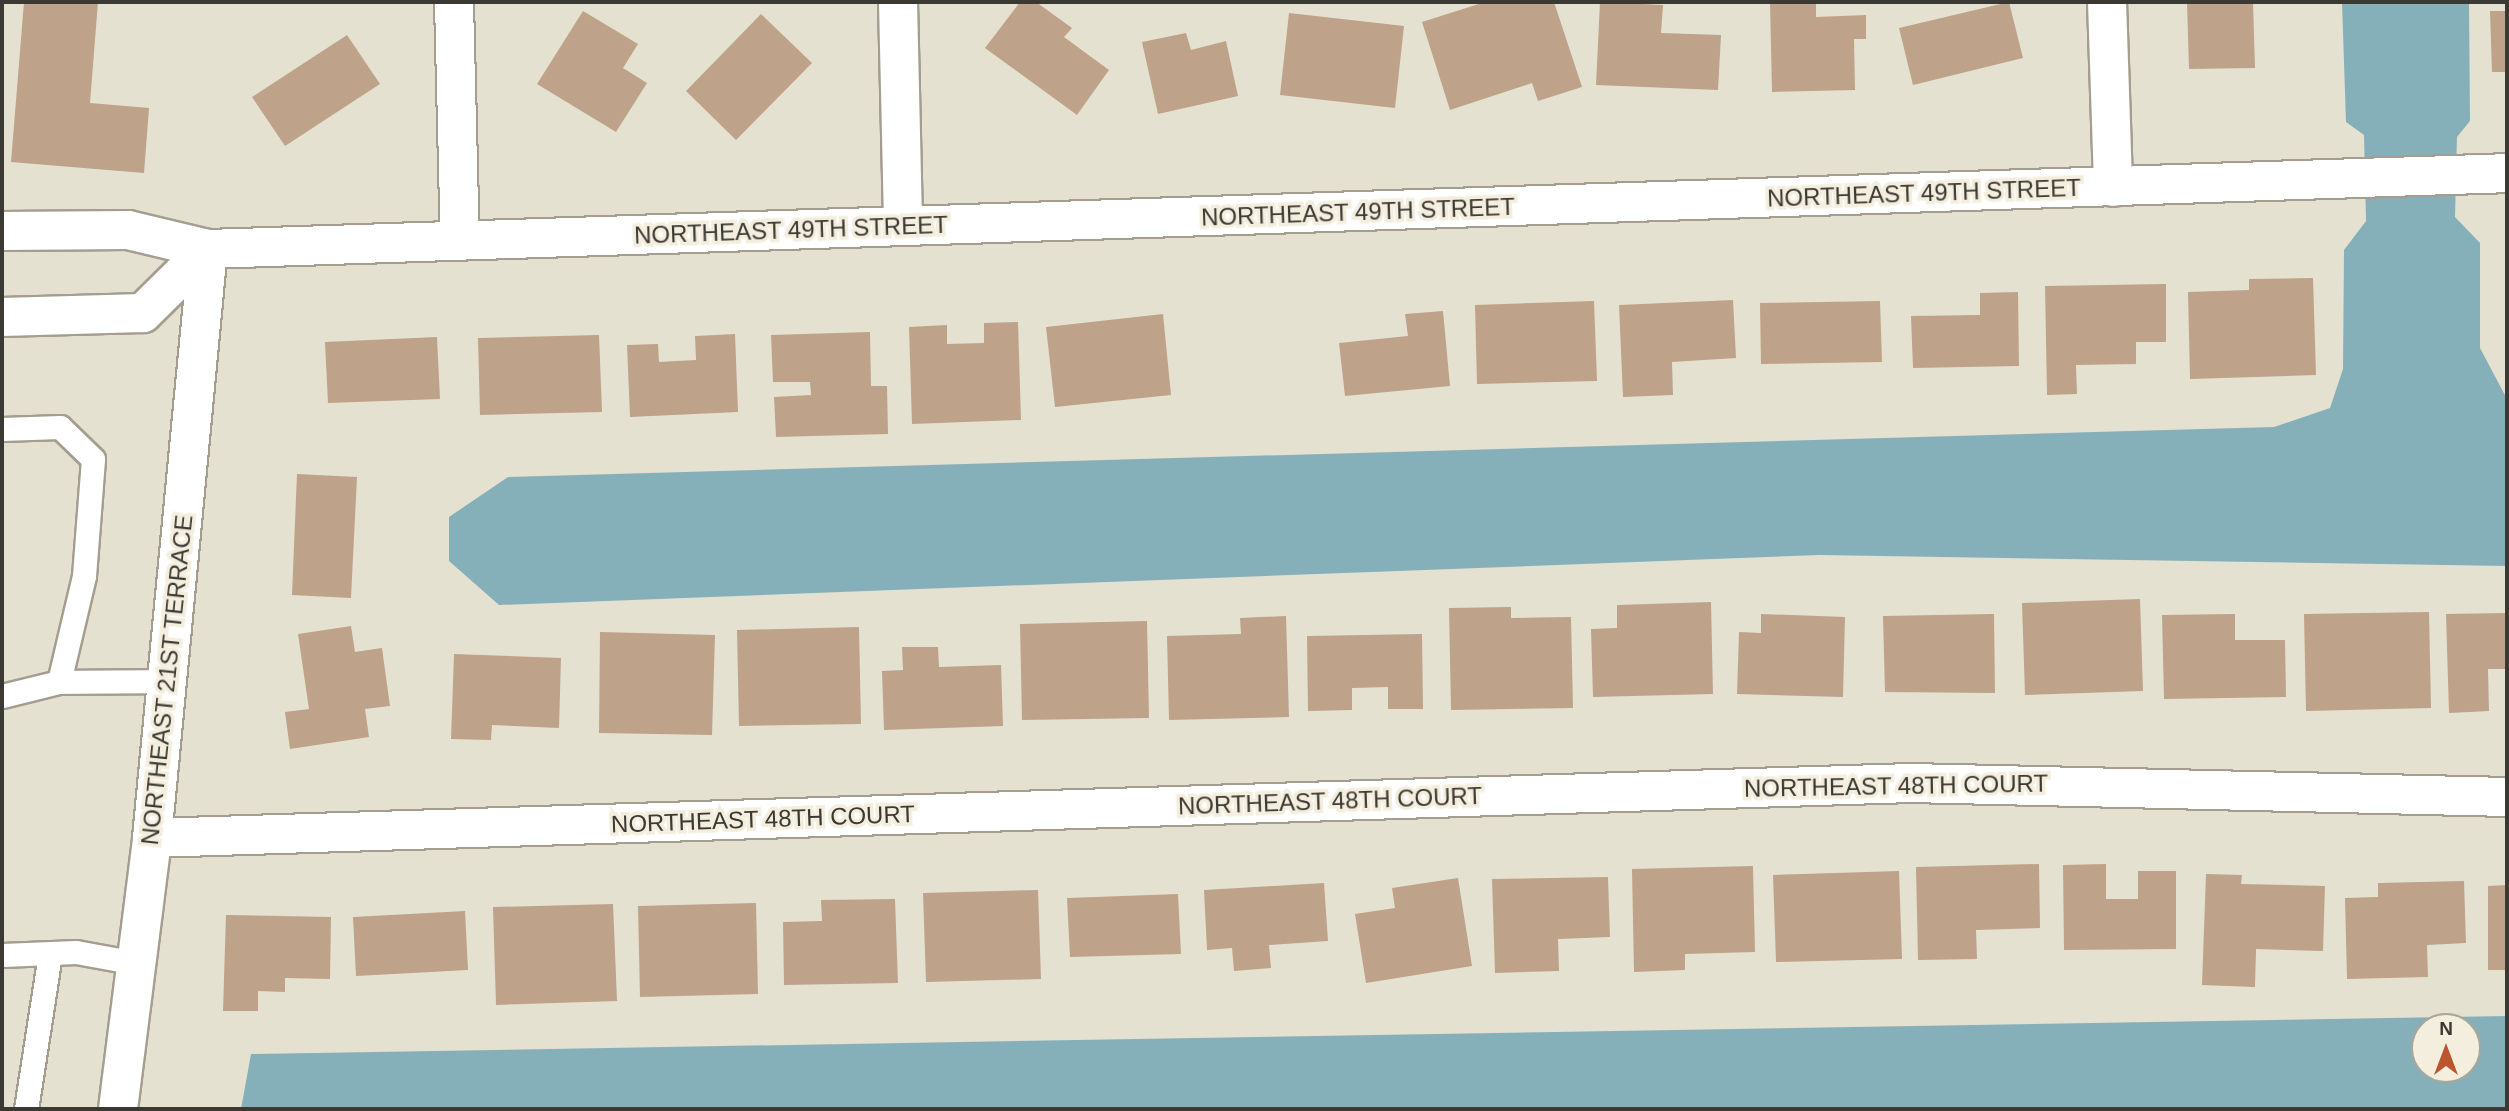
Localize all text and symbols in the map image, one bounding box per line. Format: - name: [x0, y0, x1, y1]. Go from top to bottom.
- street label: NORTHEAST 49TH STREET: [1766, 173, 2082, 213]
- street label: NORTHEAST 49TH STREET: [1200, 192, 1516, 232]
- street label: NORTHEAST 49TH STREET: [633, 210, 949, 250]
- street label: NORTHEAST 21ST TERRACE: [135, 513, 199, 847]
- street label: NORTHEAST 48TH COURT: [1744, 769, 2048, 803]
- street label: NORTHEAST 48TH COURT: [1177, 781, 1483, 821]
- street label: NORTHEAST 48TH COURT: [610, 799, 916, 839]
- north arrow: [2411, 1013, 2481, 1083]
- text: N: [2439, 1018, 2453, 1039]

